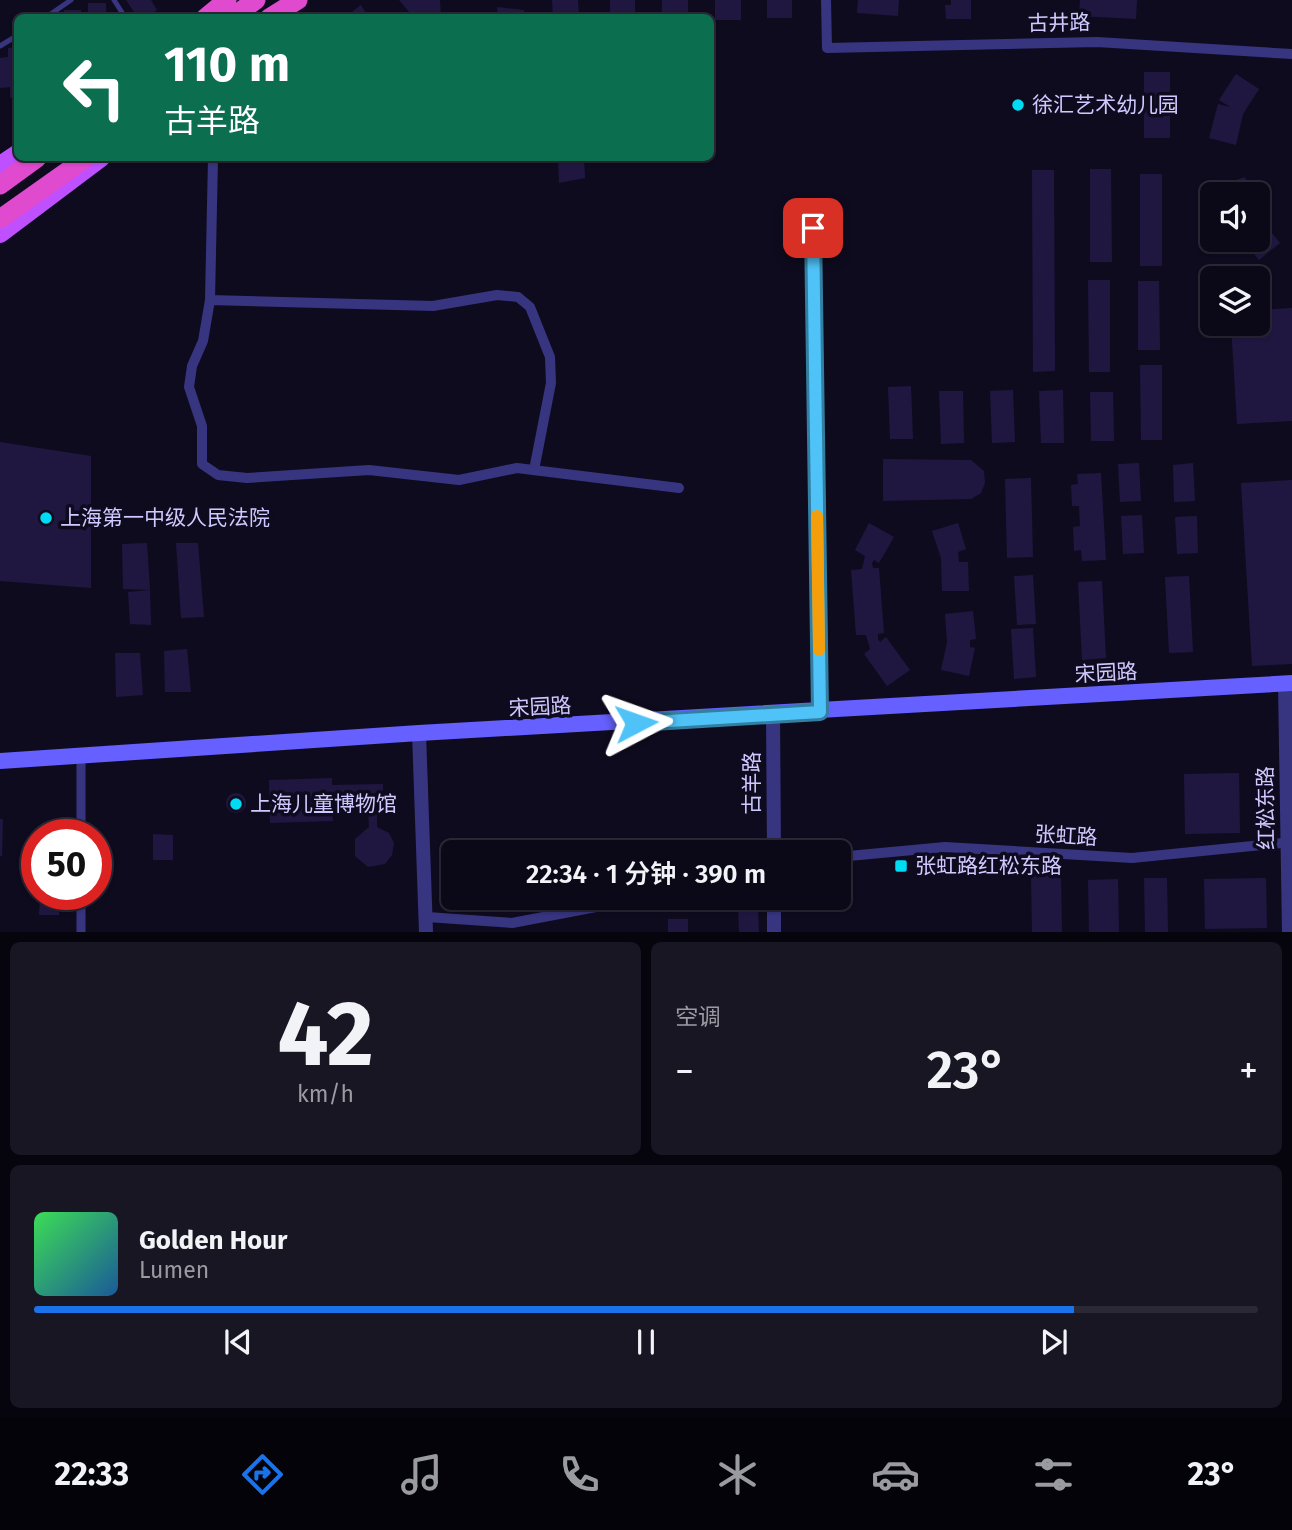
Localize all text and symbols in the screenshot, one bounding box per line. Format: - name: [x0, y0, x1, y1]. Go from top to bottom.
- street label: 古井路: [1027, 9, 1091, 37]
- text: 110 m: [164, 35, 290, 94]
- icon: left: [49, 42, 140, 133]
- place label: 徐汇艺术幼儿园: [1032, 92, 1179, 118]
- marker: 徐汇艺术幼儿园: [1010, 97, 1026, 113]
- text: 古羊路: [164, 102, 260, 140]
- map controls: [1200, 182, 1270, 336]
- button: sound: [1200, 182, 1270, 252]
- pin: [783, 198, 843, 258]
- icon: arrive: [794, 209, 832, 247]
- button: layers: [1200, 266, 1270, 336]
- place label: 上海第一中级人民法院: [60, 505, 270, 531]
- marker: 上海第一中级人民法院: [38, 510, 54, 526]
- street label: 宋园路: [1074, 658, 1138, 688]
- position arrow: [599, 686, 673, 760]
- street label: 宋园路: [508, 692, 572, 722]
- street label: 古羊路: [739, 752, 765, 815]
- street label: 红松东路: [1252, 766, 1280, 850]
- place label: 上海儿童博物馆: [250, 791, 397, 817]
- marker: 上海儿童博物馆: [228, 796, 244, 812]
- speed limit sign: 50: [21, 819, 112, 910]
- street label: 张虹路: [1034, 821, 1098, 851]
- place label: 张虹路红松东路: [915, 853, 1062, 879]
- marker: 张虹路红松东路: [893, 858, 909, 874]
- text: 22:34 · 1 分钟 · 390 m: [526, 859, 766, 890]
- text: 42: [277, 980, 374, 1089]
- text: 空调: [675, 1003, 721, 1031]
- text: 23°: [926, 1039, 1007, 1102]
- text: −: [675, 1048, 694, 1094]
- text: +: [1239, 1048, 1258, 1094]
- text: km/h: [297, 1080, 354, 1108]
- text: Golden Hour: [139, 1225, 287, 1256]
- text: Lumen: [139, 1256, 209, 1284]
- icon: previous: [219, 1323, 257, 1361]
- icon: pause: [627, 1323, 665, 1361]
- icon: next: [1035, 1323, 1073, 1361]
- icon: directions: [238, 1450, 287, 1499]
- icon: music: [397, 1450, 446, 1499]
- icon: phone: [555, 1450, 604, 1499]
- icon: climate: [713, 1450, 762, 1499]
- icon: car: [871, 1450, 920, 1499]
- icon: filters: [1029, 1450, 1078, 1499]
- text: 22:33: [55, 1455, 129, 1493]
- text: 23°: [1188, 1455, 1237, 1493]

